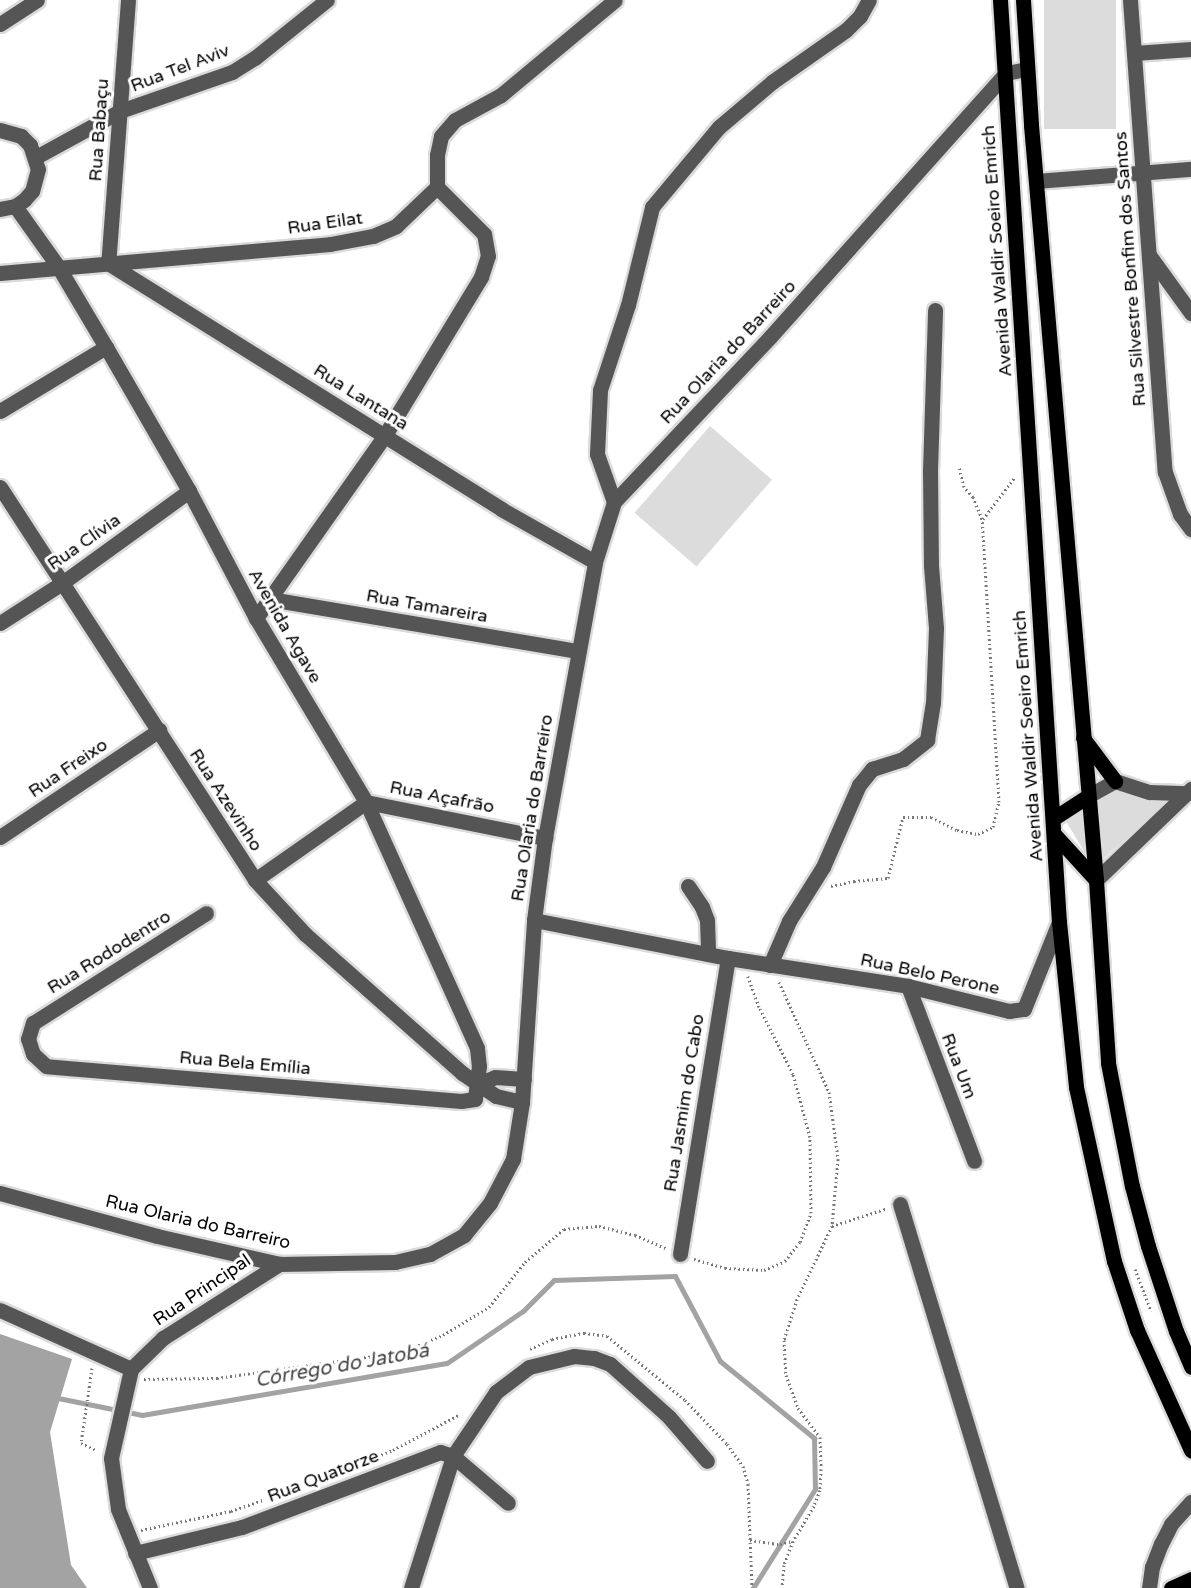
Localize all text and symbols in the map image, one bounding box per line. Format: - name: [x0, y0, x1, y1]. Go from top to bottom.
- street label: Rua Tel Aviv: [128, 39, 232, 97]
- street label: Rua Babaçu: [85, 78, 113, 182]
- street label: Avenida Waldir Soeiro Emrich: [977, 124, 1017, 378]
- street label: Rua Silvestre Bonfim dos Santos: [1110, 131, 1150, 407]
- street label: Rua Eilat: [286, 207, 364, 239]
- street label: Rua Olaria do Barreiro: [656, 275, 800, 429]
- street label: Rua Lantana: [310, 359, 412, 435]
- street label: Rua Clívia: [43, 509, 125, 575]
- street label: Avenida Agave: [244, 565, 326, 687]
- street label: Rua Tamareira: [364, 585, 490, 627]
- street label: Avenida Waldir Soeiro Emrich: [1008, 609, 1048, 863]
- street label: Rua Olaria do Barreiro: [507, 713, 557, 903]
- street label: Rua Freixo: [24, 734, 112, 802]
- street label: Rua Azevinho: [185, 745, 267, 855]
- street label: Rua Açafrão: [388, 776, 496, 818]
- street label: Rua Rododentro: [43, 905, 175, 999]
- street label: Rua Belo Perone: [858, 949, 1002, 999]
- street label: Rua Jasmim do Cabo: [659, 1012, 709, 1194]
- street label: Rua Um: [937, 1030, 981, 1102]
- street label: Rua Bela Emília: [178, 1046, 312, 1080]
- street label: Rua Olaria do Barreiro: [103, 1190, 293, 1254]
- street label: Rua Principal: [149, 1249, 255, 1331]
- water label: Córrego do Jatobá: [253, 1339, 431, 1393]
- street label: Rua Quatorze: [264, 1445, 382, 1507]

